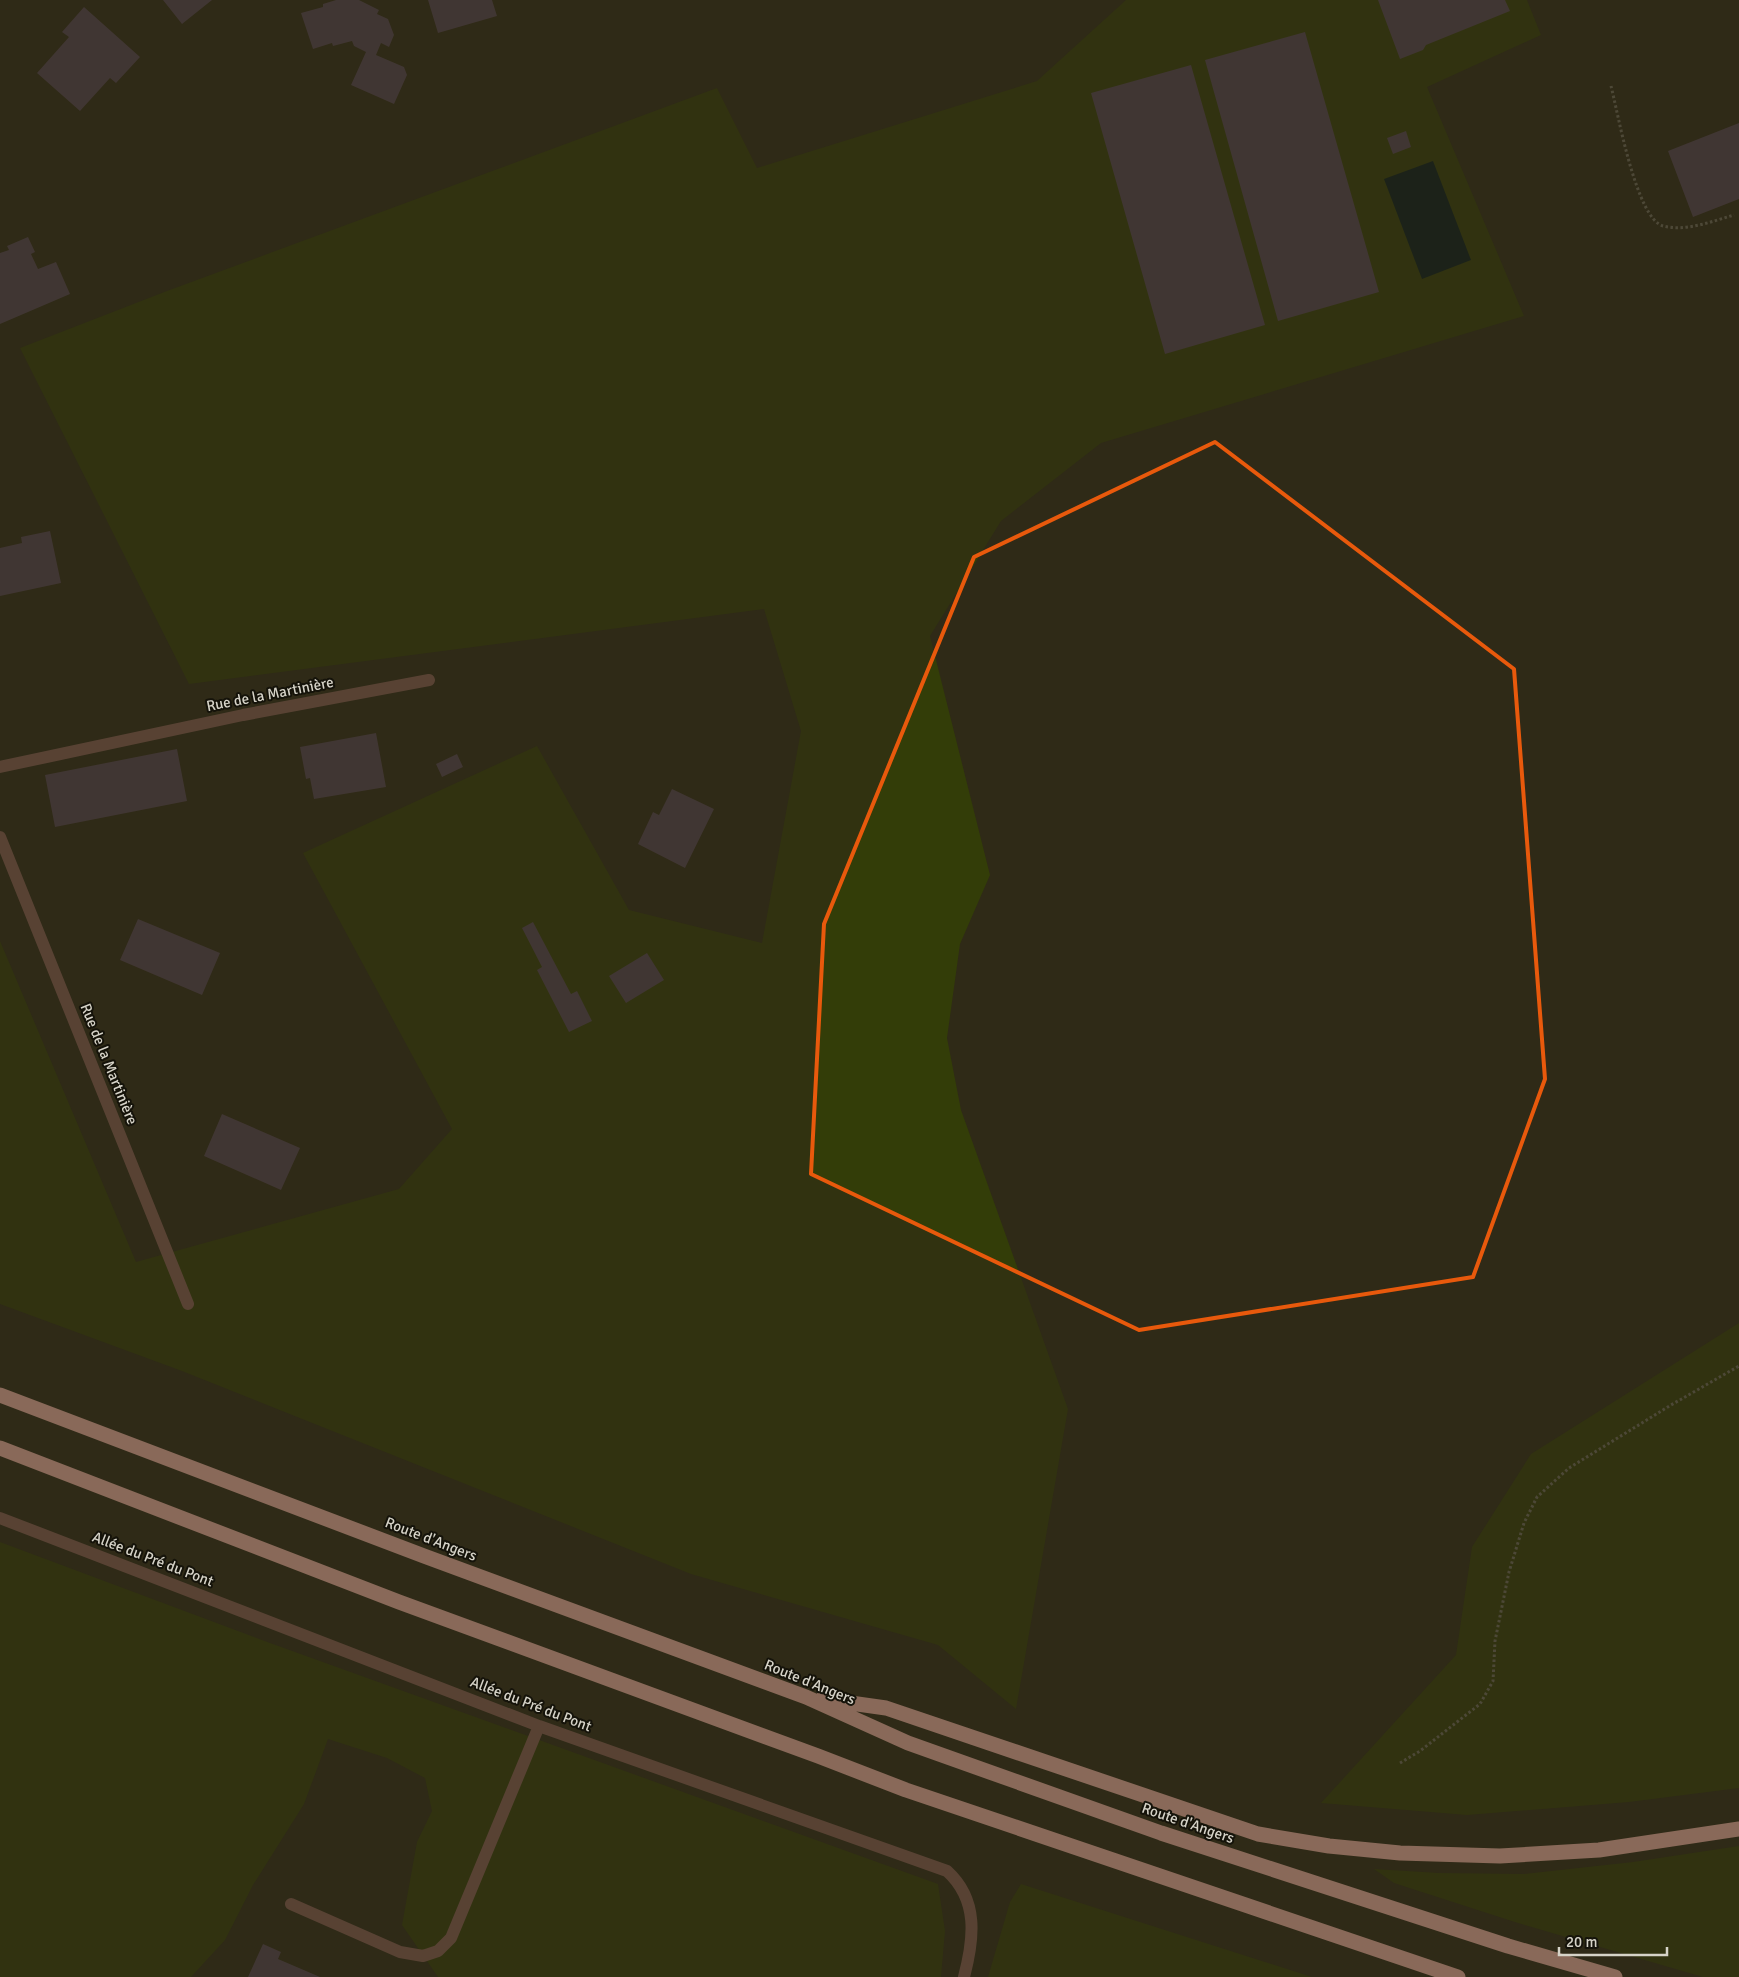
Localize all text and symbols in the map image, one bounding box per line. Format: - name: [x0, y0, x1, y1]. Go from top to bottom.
- street label: Rue de la Martinière: [205, 673, 335, 715]
- street label: Rue de la Martinière: [76, 1001, 142, 1127]
- street label: Route d'Angers: [383, 1513, 480, 1565]
- street label: Allée du Pré du Pont: [90, 1528, 216, 1590]
- street label: Route d'Angers: [762, 1656, 859, 1709]
- street label: Allée du Pré du Pont: [468, 1673, 594, 1735]
- street label: Route d'Angers: [1139, 1799, 1237, 1847]
- scale bar: [1559, 1924, 1666, 1956]
- text: 20 m: [1566, 1933, 1597, 1951]

